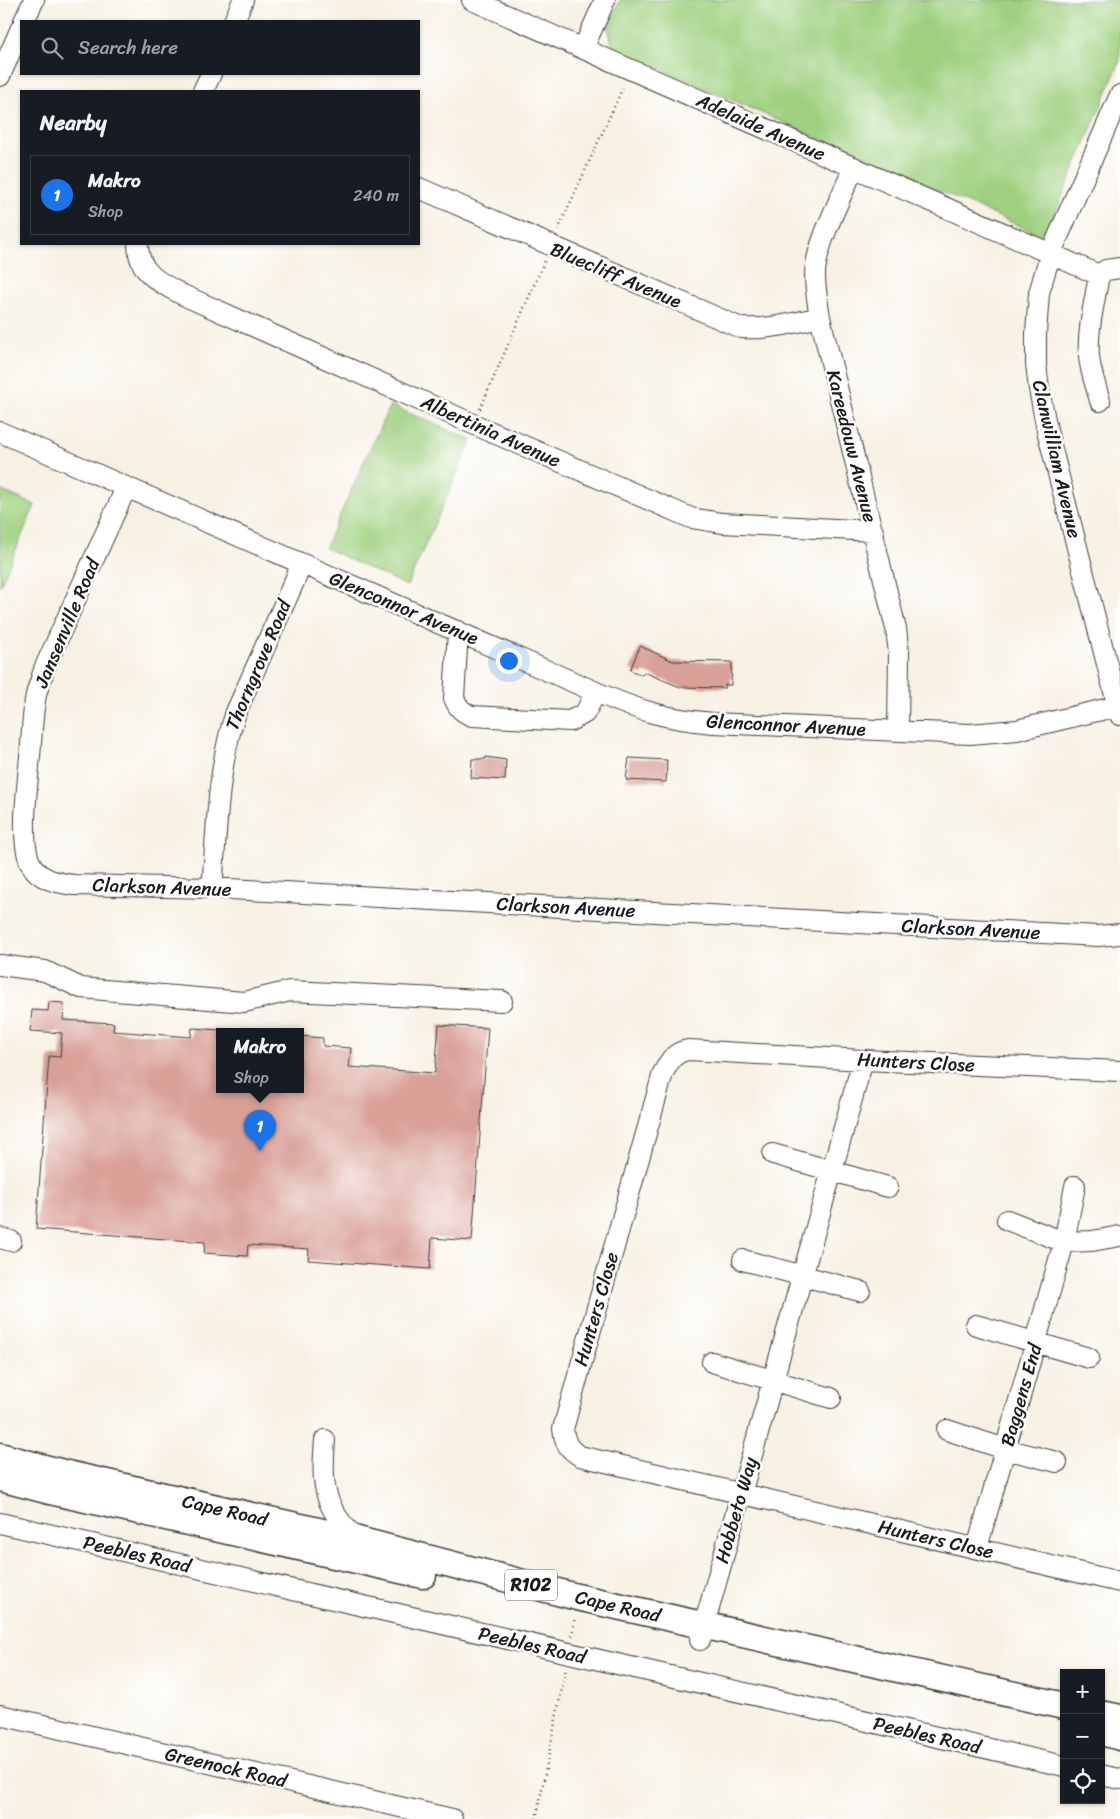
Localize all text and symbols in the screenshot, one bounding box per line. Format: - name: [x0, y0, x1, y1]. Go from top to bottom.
- search box: [20, 20, 420, 75]
- text: Search here: [78, 31, 178, 64]
- icon: search: [38, 34, 66, 62]
- street label: Adelaide Avenue: [690, 83, 831, 170]
- text: Nearby: [40, 104, 106, 142]
- text: Makro: [88, 164, 141, 197]
- text: 1: [54, 181, 60, 210]
- text: 240 m: [353, 181, 399, 210]
- text: Shop: [88, 197, 123, 226]
- street label: Bluecliff Avenue: [545, 232, 687, 318]
- street label: Kareedouw Avenue: [817, 366, 887, 526]
- street label: Clanwilliam Avenue: [1023, 376, 1091, 542]
- street label: Albertinia Avenue: [415, 385, 567, 477]
- street label: Jansenville Road: [24, 551, 110, 694]
- street label: Glenconnor Avenue: [324, 562, 484, 654]
- street label: Thorngrove Road: [216, 593, 301, 735]
- your location: [496, 648, 522, 674]
- street label: Glenconnor Avenue: [705, 704, 867, 746]
- street label: Clarkson Avenue: [92, 868, 232, 906]
- street label: Clarkson Avenue: [496, 887, 636, 927]
- street label: Clarkson Avenue: [901, 909, 1041, 949]
- popup: [216, 1028, 304, 1093]
- text: Makro: [234, 1030, 286, 1063]
- street label: Hunters Close: [856, 1042, 976, 1082]
- text: Shop: [234, 1063, 269, 1092]
- pin: 1: [244, 1110, 276, 1151]
- street label: Hunters Close: [564, 1248, 628, 1370]
- street label: Baggens End: [991, 1338, 1052, 1450]
- street label: Hobbeto Way: [705, 1453, 767, 1567]
- street label: Cape Road: [179, 1484, 272, 1536]
- street label: Hunters Close: [875, 1510, 997, 1568]
- street label: Peebles Road: [80, 1526, 196, 1583]
- road number: R102: [505, 1570, 557, 1600]
- street label: Cape Road: [572, 1580, 665, 1632]
- street label: Peebles Road: [475, 1617, 591, 1674]
- map controls: [1060, 1669, 1105, 1804]
- button: +: [1060, 1669, 1105, 1714]
- street label: Peebles Road: [870, 1707, 986, 1764]
- button: −: [1060, 1714, 1105, 1759]
- street label: Greenock Road: [162, 1737, 291, 1797]
- button: locate: [1060, 1759, 1105, 1804]

